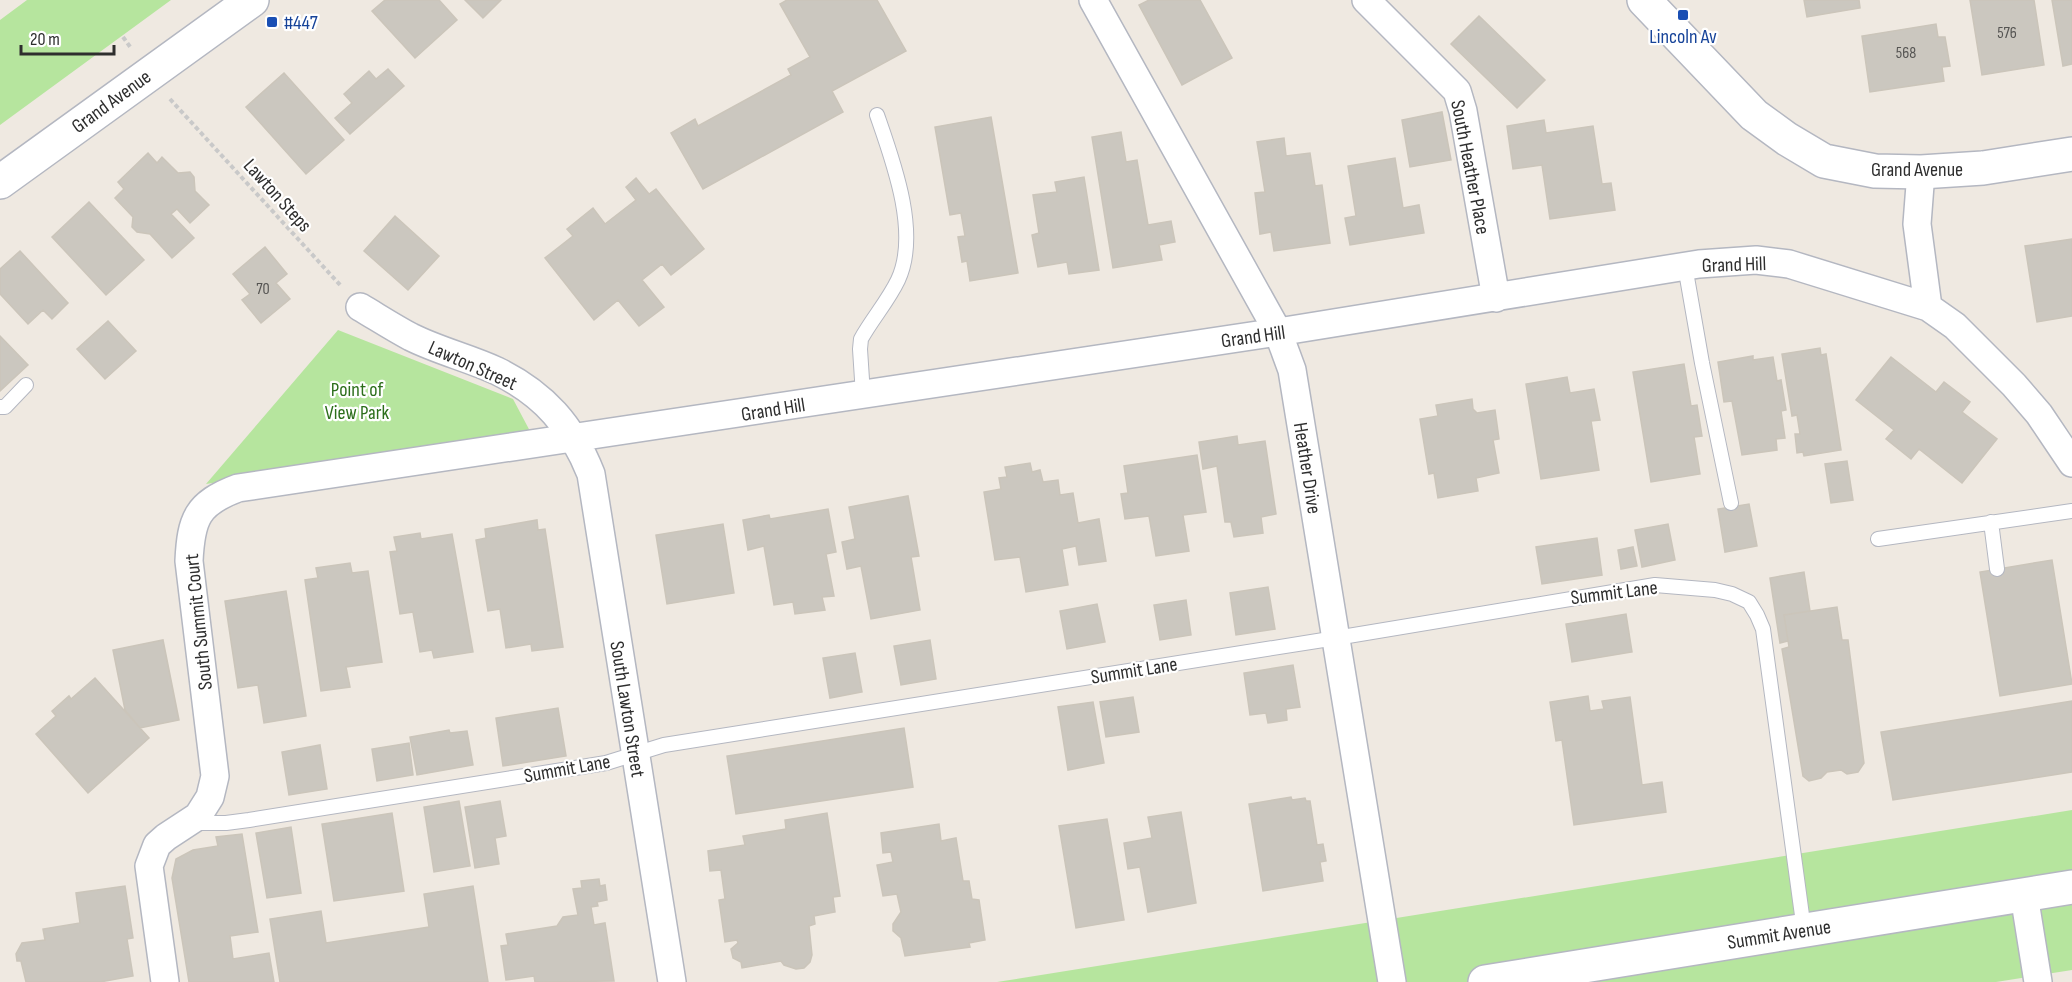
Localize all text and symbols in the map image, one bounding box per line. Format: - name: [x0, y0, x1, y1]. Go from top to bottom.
- marker: Lincoln Av: [1676, 8, 1690, 22]
- place label: #447: [284, 11, 318, 35]
- marker: #447: [265, 15, 279, 29]
- scale bar: [21, 18, 114, 56]
- house number: 576: [1997, 24, 2017, 43]
- place label: Lincoln Av: [1649, 25, 1717, 49]
- text: 20 m: [30, 29, 60, 50]
- house number: 568: [1896, 44, 1916, 63]
- street label: Grand Avenue: [67, 65, 156, 139]
- street label: South Heather Place: [1445, 98, 1495, 236]
- street label: Lawton Steps: [238, 154, 316, 237]
- street label: Grand Avenue: [1871, 158, 1963, 182]
- street label: Grand Hill: [1701, 252, 1767, 278]
- house number: 70: [256, 280, 270, 299]
- street label: Grand Hill: [1220, 321, 1287, 353]
- street label: Lawton Street: [425, 336, 521, 396]
- park label: Point of View Park: [325, 378, 390, 425]
- street label: Grand Hill: [739, 393, 807, 427]
- street label: Heather Drive: [1288, 421, 1326, 516]
- street label: South Summit Court: [180, 553, 218, 691]
- street label: Summit Lane: [1569, 576, 1659, 610]
- street label: South Lawton Street: [604, 639, 650, 779]
- street label: Summit Lane: [1089, 652, 1179, 690]
- street label: Summit Lane: [522, 750, 612, 788]
- street label: Summit Avenue: [1726, 915, 1833, 955]

